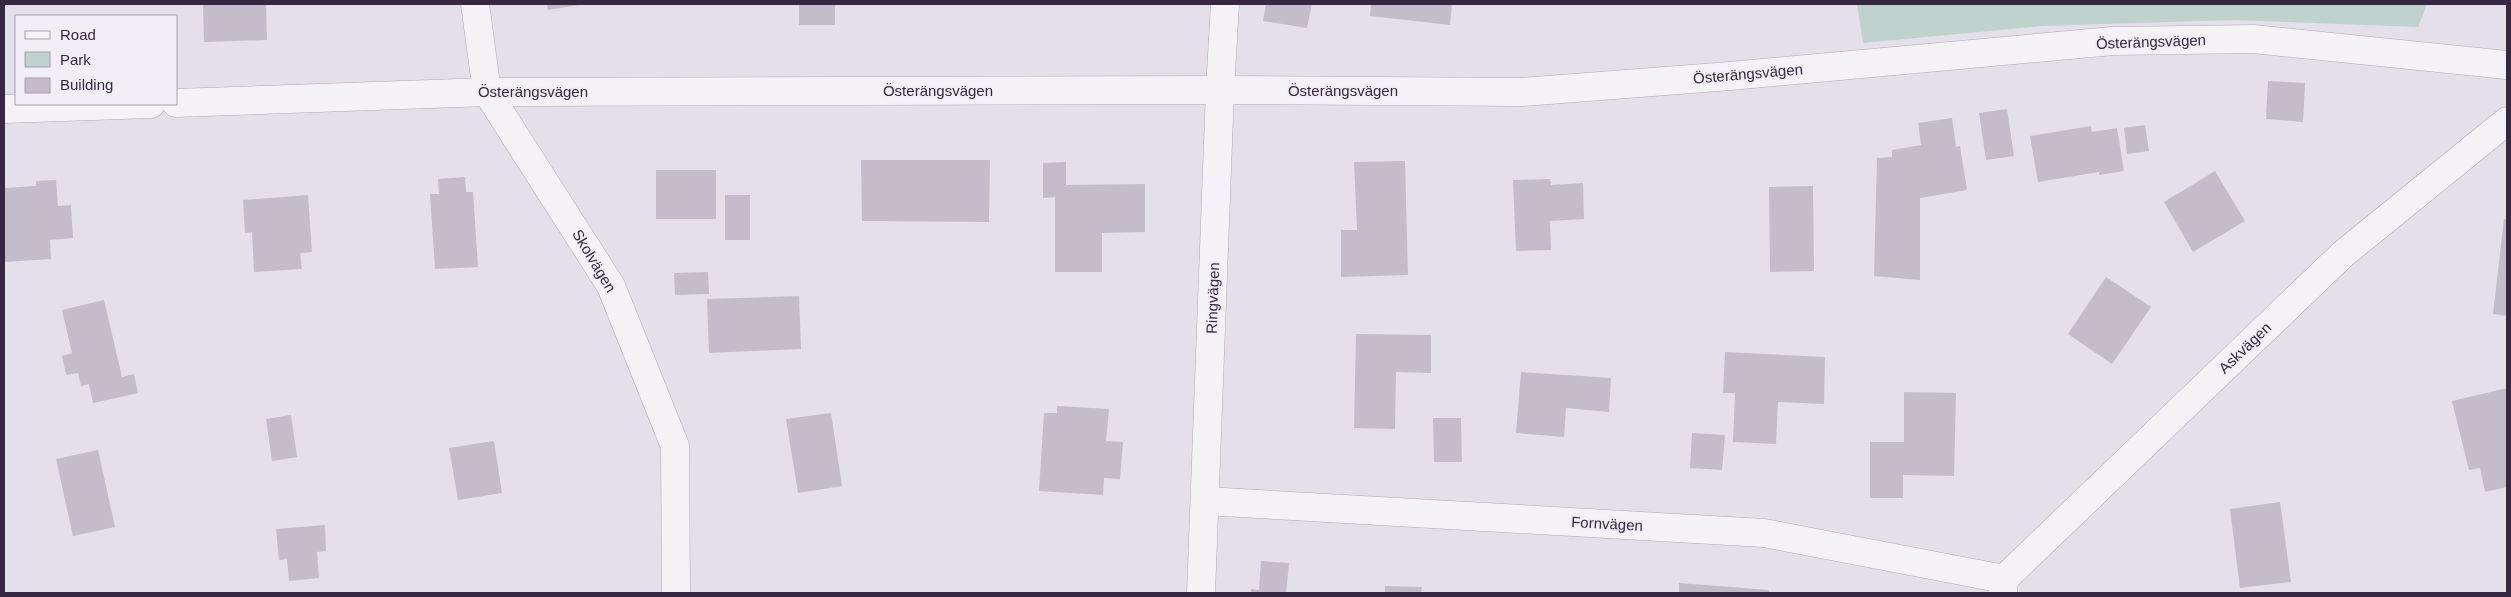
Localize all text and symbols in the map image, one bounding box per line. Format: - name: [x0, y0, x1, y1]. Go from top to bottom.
- legend: [15, 15, 178, 105]
- text: Road: [60, 26, 96, 43]
- street label: Österängsvägen: [2096, 31, 2206, 52]
- text: Park: [60, 51, 91, 68]
- street label: Österängsvägen: [1692, 60, 1804, 87]
- text: Building: [60, 76, 113, 93]
- street label: Österängsvägen: [883, 82, 993, 99]
- street label: Österängsvägen: [1288, 82, 1398, 99]
- street label: Österängsvägen: [478, 83, 588, 100]
- street label: Skolvägen: [569, 226, 620, 295]
- street label: Ringvägen: [1203, 262, 1222, 334]
- street label: Askvägen: [2215, 319, 2274, 377]
- street label: Fornvägen: [1571, 513, 1643, 534]

